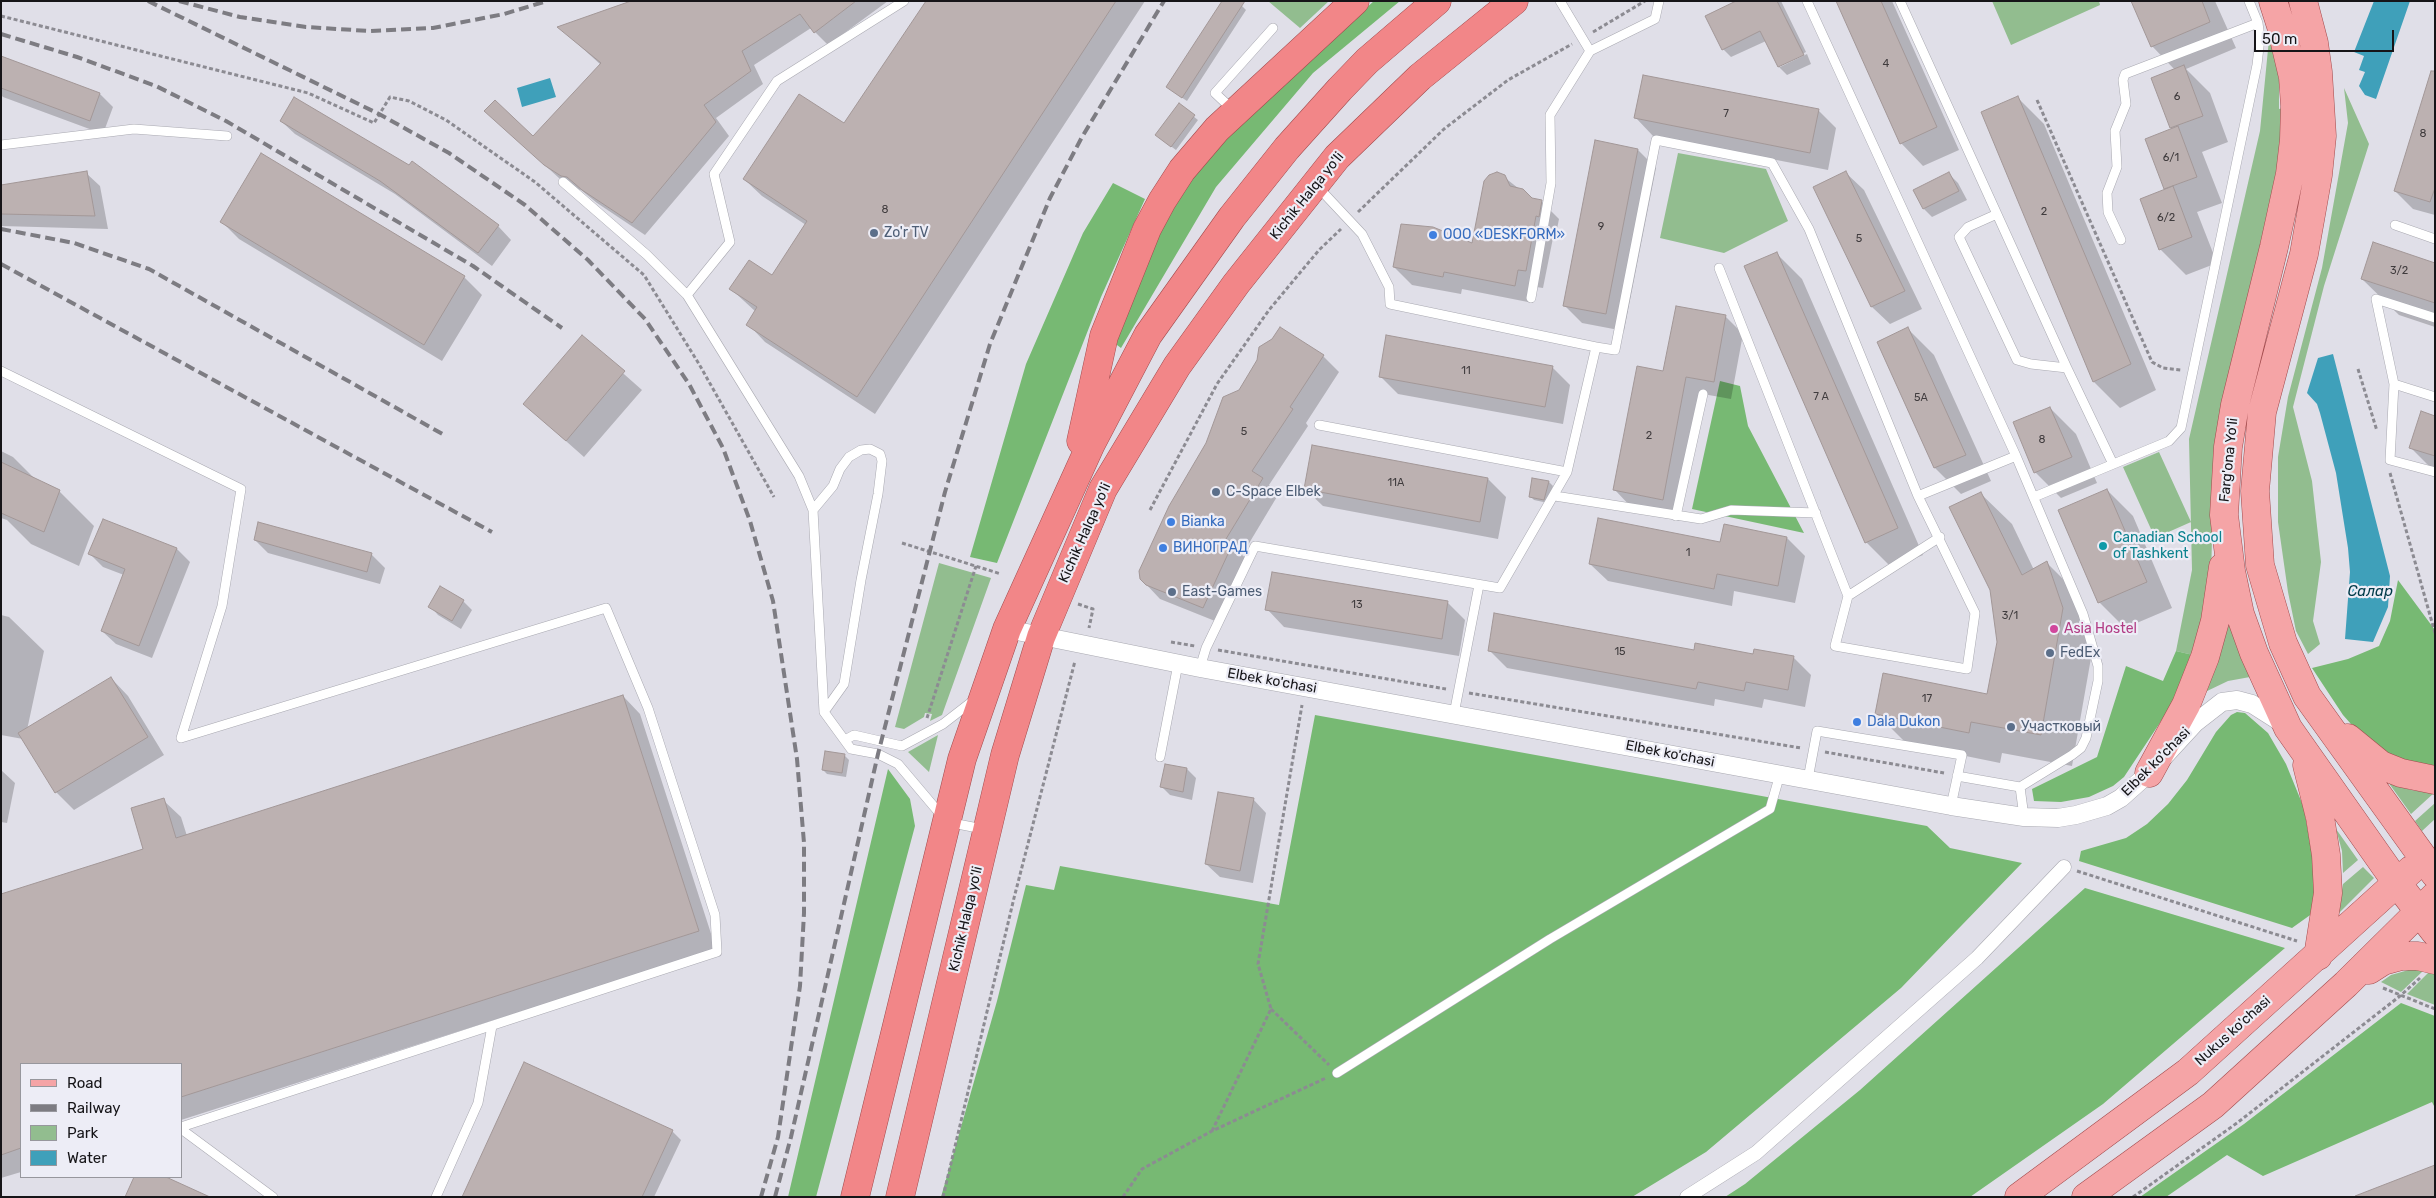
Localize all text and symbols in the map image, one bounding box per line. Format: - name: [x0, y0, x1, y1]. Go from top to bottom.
- scale bar: [2256, 20, 2396, 52]
- text: 50 m: [2262, 30, 2297, 48]
- house number: 4: [1883, 57, 1889, 71]
- house number: 6: [2174, 90, 2180, 104]
- house number: 7: [1723, 107, 1729, 121]
- house number: 8: [2420, 127, 2426, 141]
- street label: Kichik Halqa yo'li: [1267, 149, 1347, 243]
- house number: 6/1: [2163, 151, 2179, 165]
- house number: 8: [882, 203, 888, 217]
- house number: 2: [2041, 205, 2047, 219]
- house number: 6/2: [2157, 211, 2175, 225]
- house number: 9: [1598, 220, 1604, 234]
- place label: Zo'r TV: [884, 225, 929, 241]
- marker: Zo'r TV: [868, 227, 880, 239]
- place label: ООО «DESKFORM»: [1443, 227, 1565, 243]
- marker: ООО «DESKFORM»: [1427, 229, 1439, 241]
- house number: 5: [1856, 232, 1862, 246]
- house number: 3/2: [2390, 264, 2408, 278]
- house number: 11: [1461, 364, 1471, 378]
- house number: 7 А: [1813, 390, 1829, 404]
- house number: 5A: [1914, 391, 1928, 405]
- street label: Farg'ona Yo'li: [2216, 417, 2242, 503]
- house number: 5: [1241, 425, 1247, 439]
- house number: 2: [1646, 429, 1652, 443]
- house number: 8: [2039, 433, 2045, 447]
- house number: 11A: [1388, 476, 1404, 490]
- street label: Kichik Halqa yo'li: [1055, 480, 1115, 586]
- place label: C-Space Elbek: [1226, 484, 1321, 500]
- marker: C-Space Elbek: [1210, 486, 1222, 498]
- place label: Bianka: [1181, 514, 1225, 530]
- marker: Bianka: [1165, 516, 1177, 528]
- place label: Canadian School of Tashkent: [2113, 530, 2222, 562]
- place label: ВИНОГРАД: [1173, 540, 1248, 556]
- marker: Canadian School of Tashkent: [2097, 540, 2109, 552]
- marker: ВИНОГРАД: [1157, 542, 1169, 554]
- house number: 1: [1686, 546, 1690, 560]
- water label: Салар: [2347, 583, 2393, 601]
- place label: East-Games: [1182, 584, 1262, 600]
- marker: East-Games: [1166, 586, 1178, 598]
- house number: 13: [1351, 598, 1363, 612]
- house number: 3/1: [2002, 609, 2018, 623]
- place label: Asia Hostel: [2064, 621, 2137, 637]
- marker: Asia Hostel: [2048, 623, 2060, 635]
- house number: 15: [1614, 645, 1626, 659]
- place label: FedEx: [2060, 645, 2100, 661]
- marker: FedEx: [2044, 647, 2056, 659]
- street label: Elbek ko'chasi: [1226, 665, 1318, 697]
- house number: 17: [1922, 692, 1932, 706]
- place label: Dala Dukon: [1867, 714, 1940, 730]
- marker: Dala Dukon: [1851, 716, 1863, 728]
- place label: Участковый: [2021, 719, 2101, 735]
- marker: Участковый: [2005, 721, 2017, 733]
- street label: Elbek ko'chasi: [2118, 724, 2194, 800]
- street label: Elbek ko'chasi: [1624, 737, 1716, 771]
- street label: Kichik Halqa yo'li: [946, 865, 986, 973]
- street label: Nukus ko'chasi: [2192, 993, 2274, 1069]
- legend: [20, 1063, 182, 1178]
- text: Road: [67, 1074, 103, 1092]
- text: Railway: [67, 1099, 121, 1117]
- text: Park: [67, 1124, 98, 1142]
- text: Water: [67, 1149, 107, 1167]

